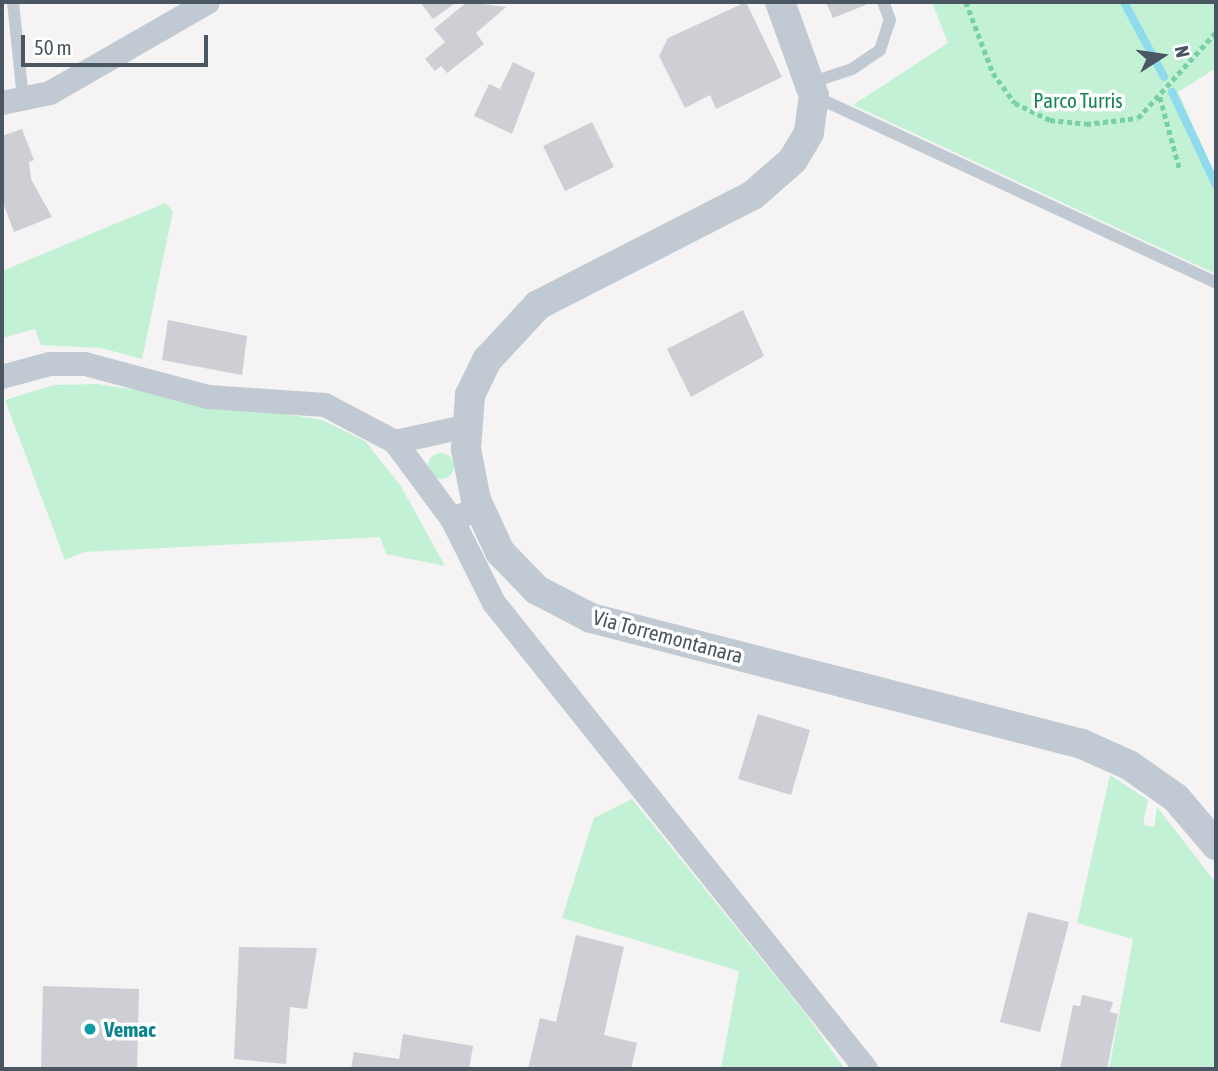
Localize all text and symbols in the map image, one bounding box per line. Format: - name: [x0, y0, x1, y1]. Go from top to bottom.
- scale bar: [24, 21, 212, 65]
- north arrow: [1127, 21, 1197, 91]
- text: 50 m: [34, 35, 72, 59]
- text: N: [1171, 44, 1194, 59]
- park label: Parco Turris: [1033, 87, 1123, 113]
- street label: Via Torremontanara: [590, 604, 746, 668]
- place label: Vemac: [104, 1016, 156, 1042]
- marker: Vemac: [82, 1021, 98, 1037]

